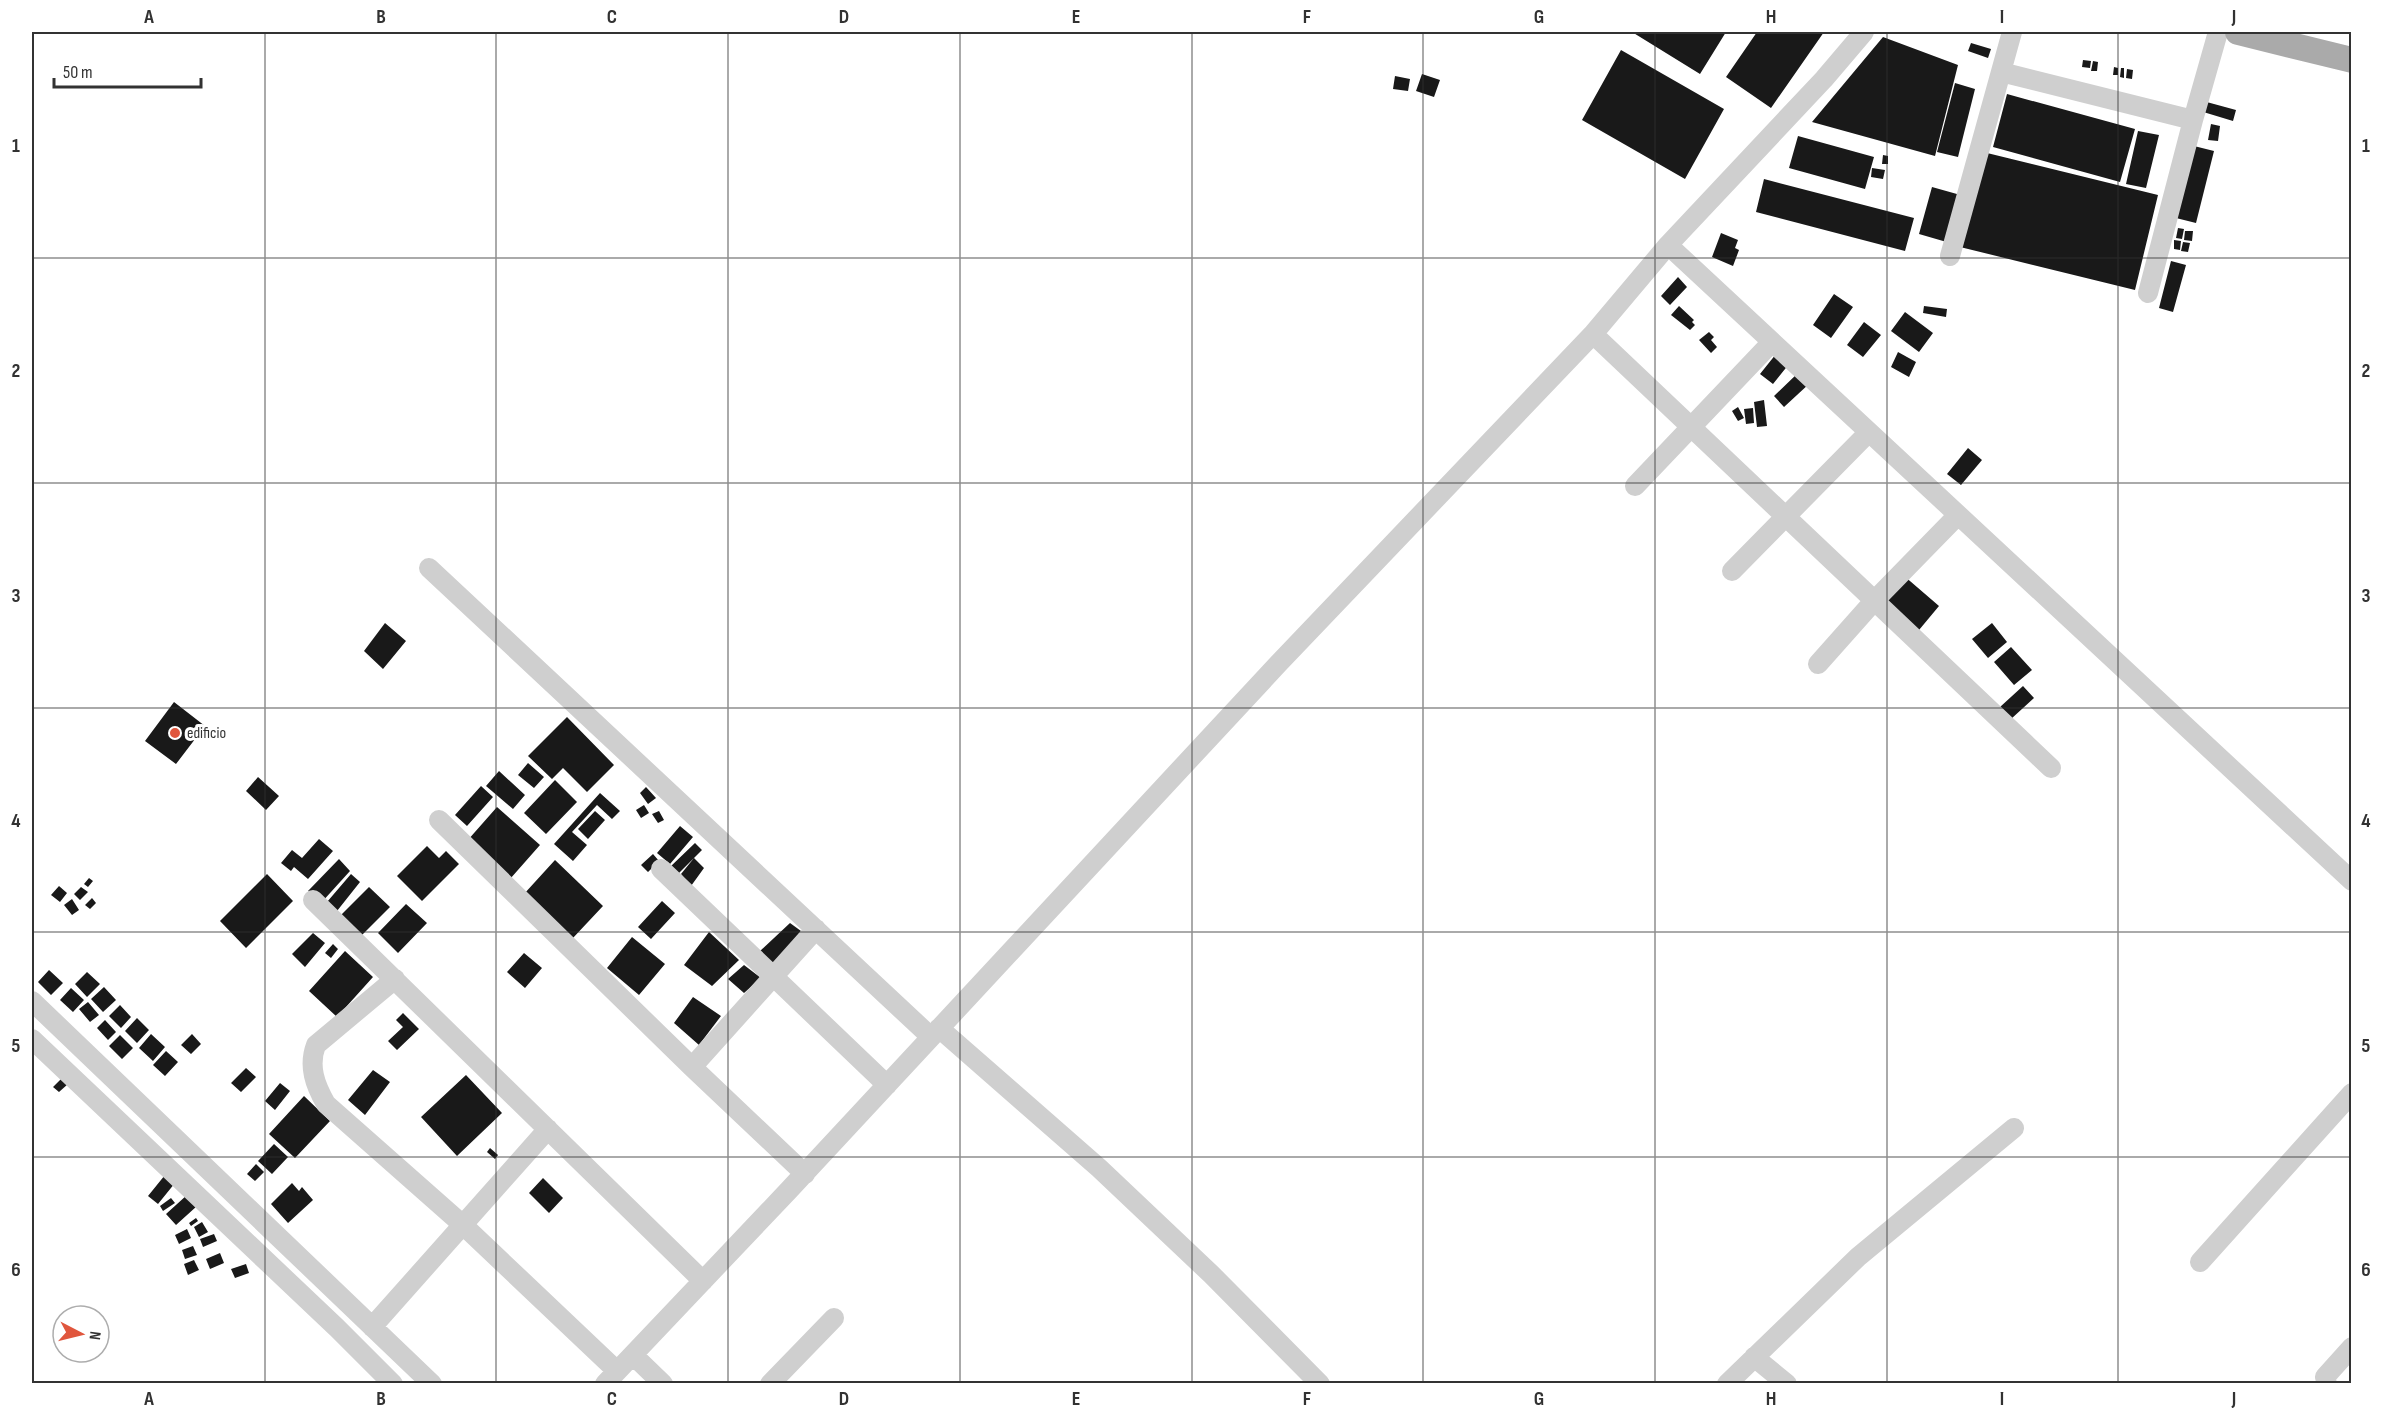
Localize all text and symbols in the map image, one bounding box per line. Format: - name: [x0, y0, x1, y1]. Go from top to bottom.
- text: A: [143, 5, 154, 29]
- text: B: [376, 5, 386, 29]
- text: C: [607, 5, 617, 29]
- text: D: [839, 5, 849, 29]
- text: E: [1072, 5, 1080, 29]
- text: F: [1303, 5, 1311, 29]
- text: G: [1534, 5, 1544, 29]
- text: H: [1766, 5, 1776, 29]
- text: I: [2000, 5, 2004, 29]
- text: J: [2231, 5, 2236, 29]
- scale bar: [54, 51, 201, 89]
- text: 50 m: [63, 62, 93, 83]
- text: 1: [12, 134, 20, 158]
- text: 1: [2362, 134, 2370, 158]
- text: 2: [12, 359, 20, 383]
- text: 2: [2362, 359, 2370, 383]
- text: 3: [12, 584, 21, 608]
- text: 3: [2362, 584, 2371, 608]
- place label: edificio: [187, 724, 226, 743]
- marker: edificio: [168, 726, 182, 740]
- text: 4: [11, 809, 21, 833]
- text: 4: [2361, 809, 2371, 833]
- text: 5: [12, 1034, 21, 1058]
- text: 5: [2362, 1034, 2371, 1058]
- text: 6: [11, 1258, 21, 1282]
- text: 6: [2361, 1258, 2371, 1282]
- north arrow: [51, 1304, 111, 1364]
- text: N: [84, 1330, 104, 1341]
- text: A: [143, 1387, 154, 1411]
- text: B: [376, 1387, 386, 1411]
- text: C: [607, 1387, 617, 1411]
- text: D: [839, 1387, 849, 1411]
- text: E: [1072, 1387, 1080, 1411]
- text: F: [1303, 1387, 1311, 1411]
- text: G: [1534, 1387, 1544, 1411]
- text: H: [1766, 1387, 1776, 1411]
- text: I: [2000, 1387, 2004, 1411]
- text: J: [2231, 1387, 2236, 1411]

